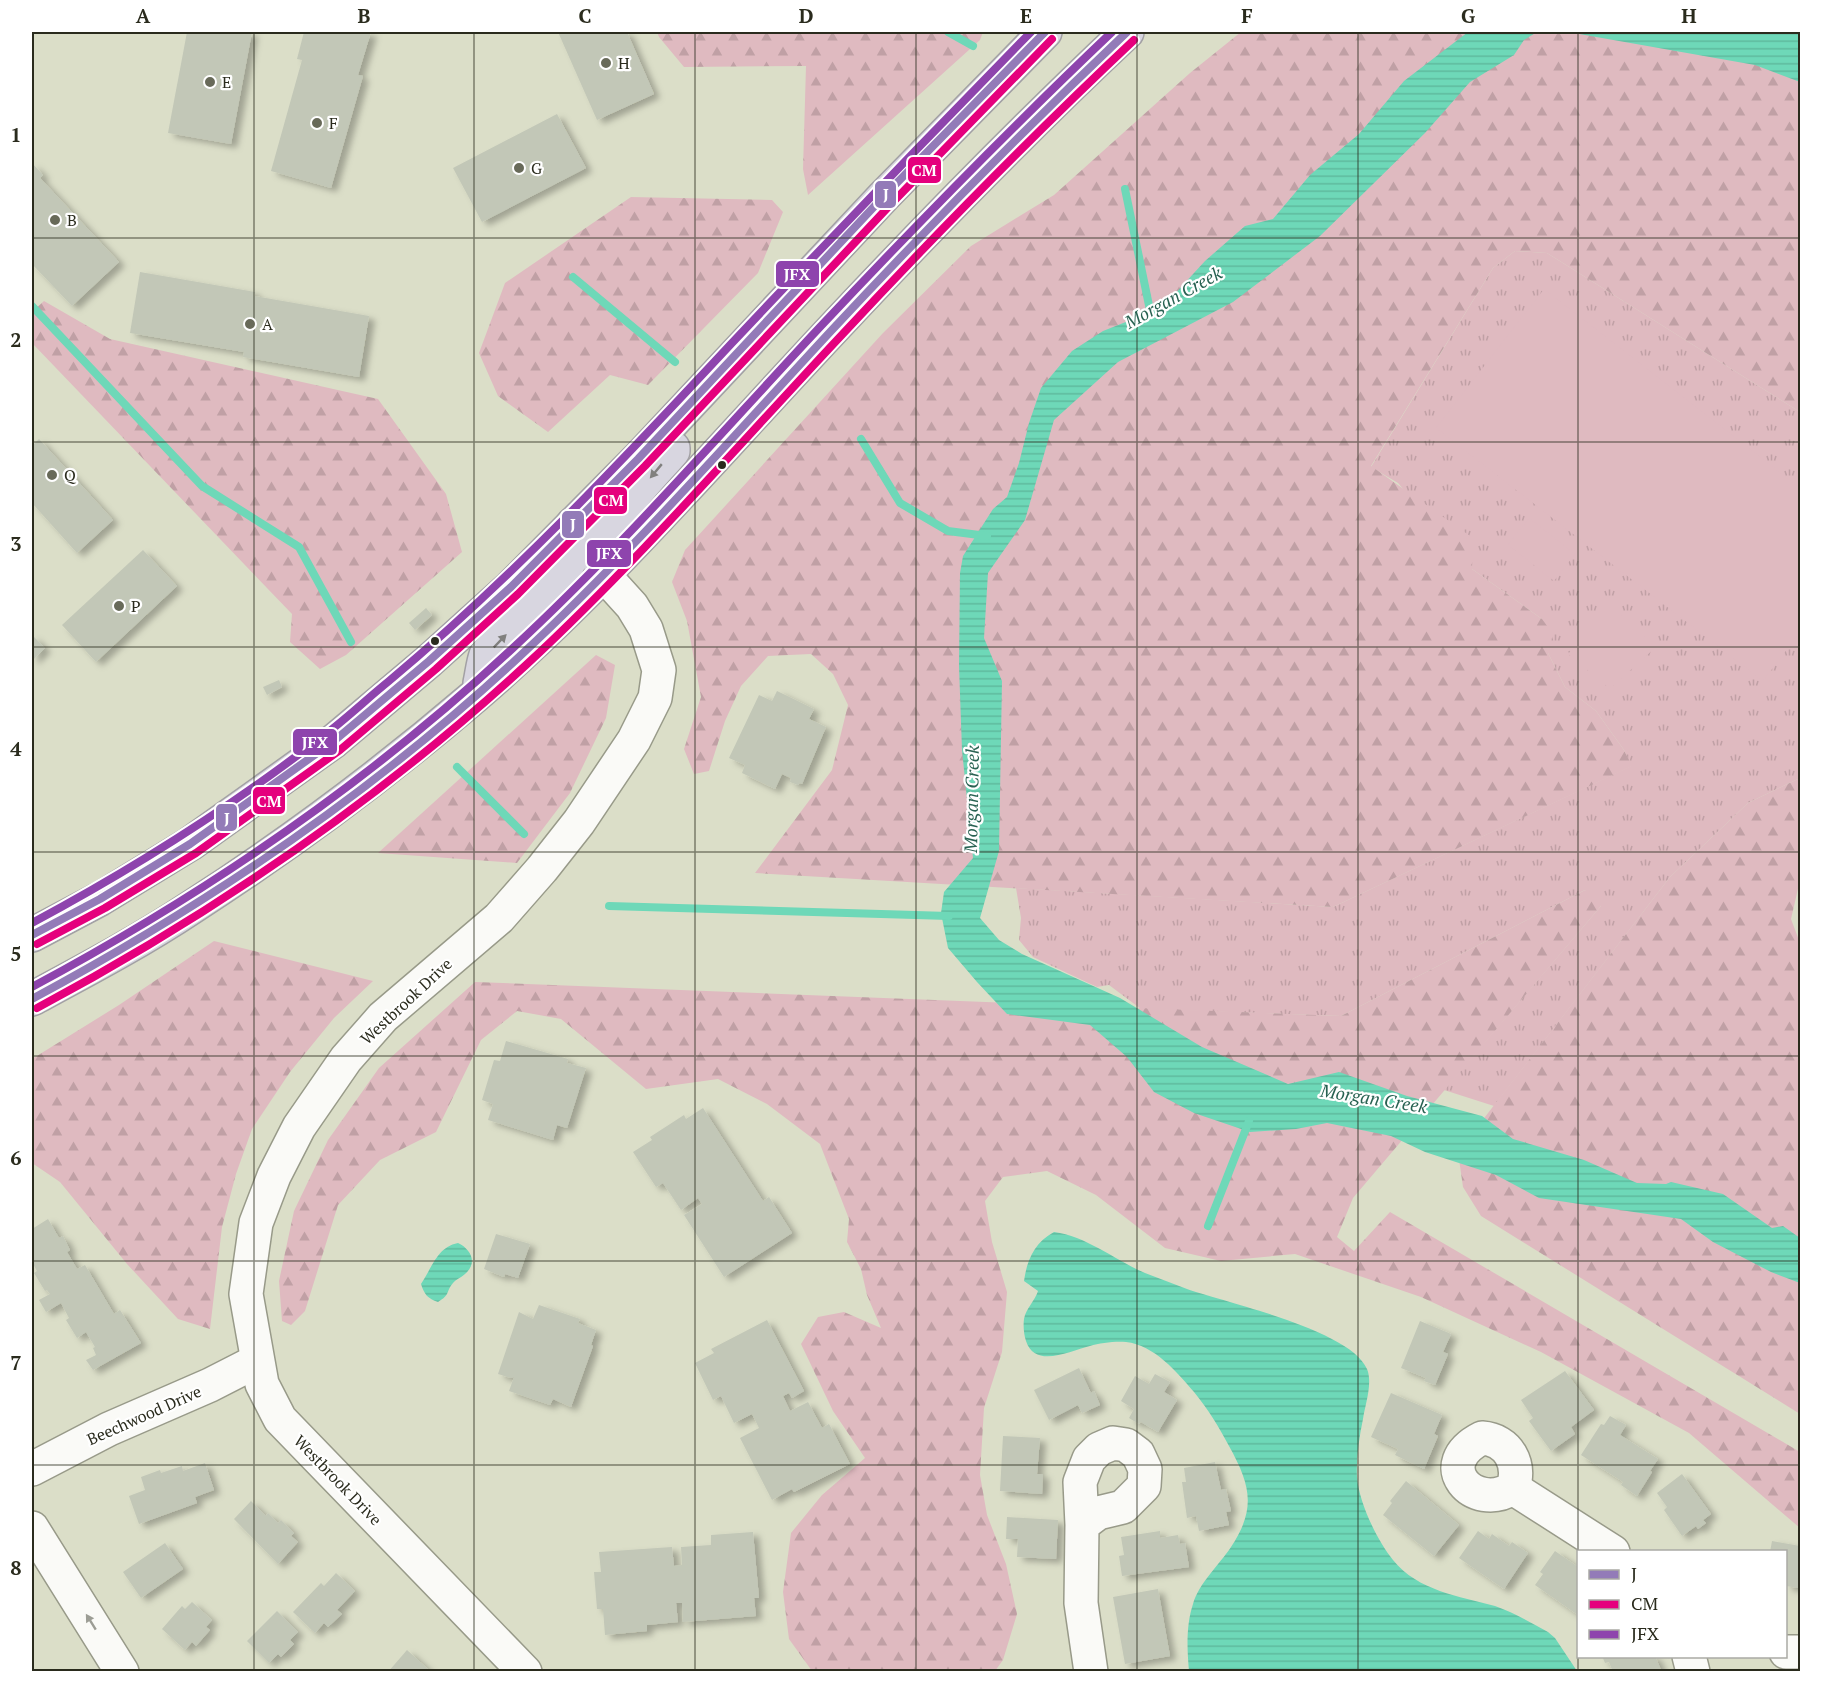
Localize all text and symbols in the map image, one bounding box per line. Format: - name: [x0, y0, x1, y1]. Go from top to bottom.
- text: A: [136, 2, 151, 29]
- text: B: [358, 2, 371, 29]
- text: C: [578, 2, 592, 29]
- text: D: [799, 2, 813, 29]
- text: E: [1020, 2, 1032, 29]
- text: F: [1241, 2, 1253, 29]
- text: G: [1461, 2, 1475, 29]
- text: H: [1681, 2, 1697, 29]
- place label: H: [618, 52, 630, 74]
- marker: H: [599, 56, 613, 70]
- place label: E: [222, 71, 231, 93]
- marker: E: [203, 75, 217, 89]
- place label: F: [329, 112, 338, 134]
- marker: F: [310, 116, 324, 130]
- text: 1: [10, 121, 22, 148]
- line badge: CM: [907, 156, 942, 184]
- place label: G: [531, 157, 542, 179]
- text: CM: [911, 159, 937, 181]
- marker: G: [512, 161, 526, 175]
- line badge: J: [874, 180, 897, 209]
- text: J: [883, 183, 889, 205]
- place label: B: [67, 209, 77, 231]
- marker: B: [48, 213, 62, 227]
- line badge: JFX: [775, 260, 820, 288]
- water label: Morgan Creek: [1119, 260, 1226, 334]
- text: JFX: [784, 263, 811, 285]
- place label: A: [262, 313, 273, 335]
- marker: A: [243, 317, 257, 331]
- text: 2: [10, 326, 22, 353]
- unlabelled marker: [716, 459, 728, 471]
- one-way arrow: [650, 463, 663, 478]
- place label: Q: [64, 464, 77, 486]
- marker: Q: [45, 468, 59, 482]
- line badge: CM: [593, 486, 628, 515]
- text: CM: [598, 489, 624, 511]
- line badge: J: [561, 510, 585, 539]
- text: J: [570, 513, 576, 535]
- text: 3: [10, 530, 22, 557]
- line badge: JFX: [586, 539, 632, 568]
- text: JFX: [596, 542, 623, 564]
- place label: P: [131, 595, 141, 617]
- marker: P: [112, 599, 126, 613]
- one-way arrow: [493, 634, 506, 649]
- unlabelled marker: [429, 635, 441, 647]
- line badge: JFX: [292, 728, 338, 756]
- text: JFX: [302, 731, 329, 753]
- text: 4: [10, 735, 22, 762]
- water label: Morgan Creek: [958, 745, 984, 854]
- line badge: CM: [252, 786, 286, 815]
- text: CM: [256, 790, 282, 812]
- line badge: J: [215, 803, 238, 832]
- text: J: [224, 807, 230, 829]
- text: 5: [10, 940, 22, 967]
- street label: Westbrook Drive: [355, 953, 457, 1049]
- water label: Morgan Creek: [1318, 1078, 1429, 1118]
- text: 6: [10, 1144, 22, 1171]
- text: 7: [10, 1349, 22, 1376]
- street label: Beechwood Drive: [83, 1380, 205, 1450]
- street label: Westbrook Drive: [289, 1430, 387, 1530]
- legend: [1577, 1550, 1787, 1658]
- text: 8: [10, 1554, 22, 1581]
- text: J: [1631, 1561, 1637, 1585]
- text: CM: [1631, 1591, 1659, 1615]
- one-way arrow: [85, 1614, 96, 1630]
- text: JFX: [1631, 1621, 1659, 1645]

